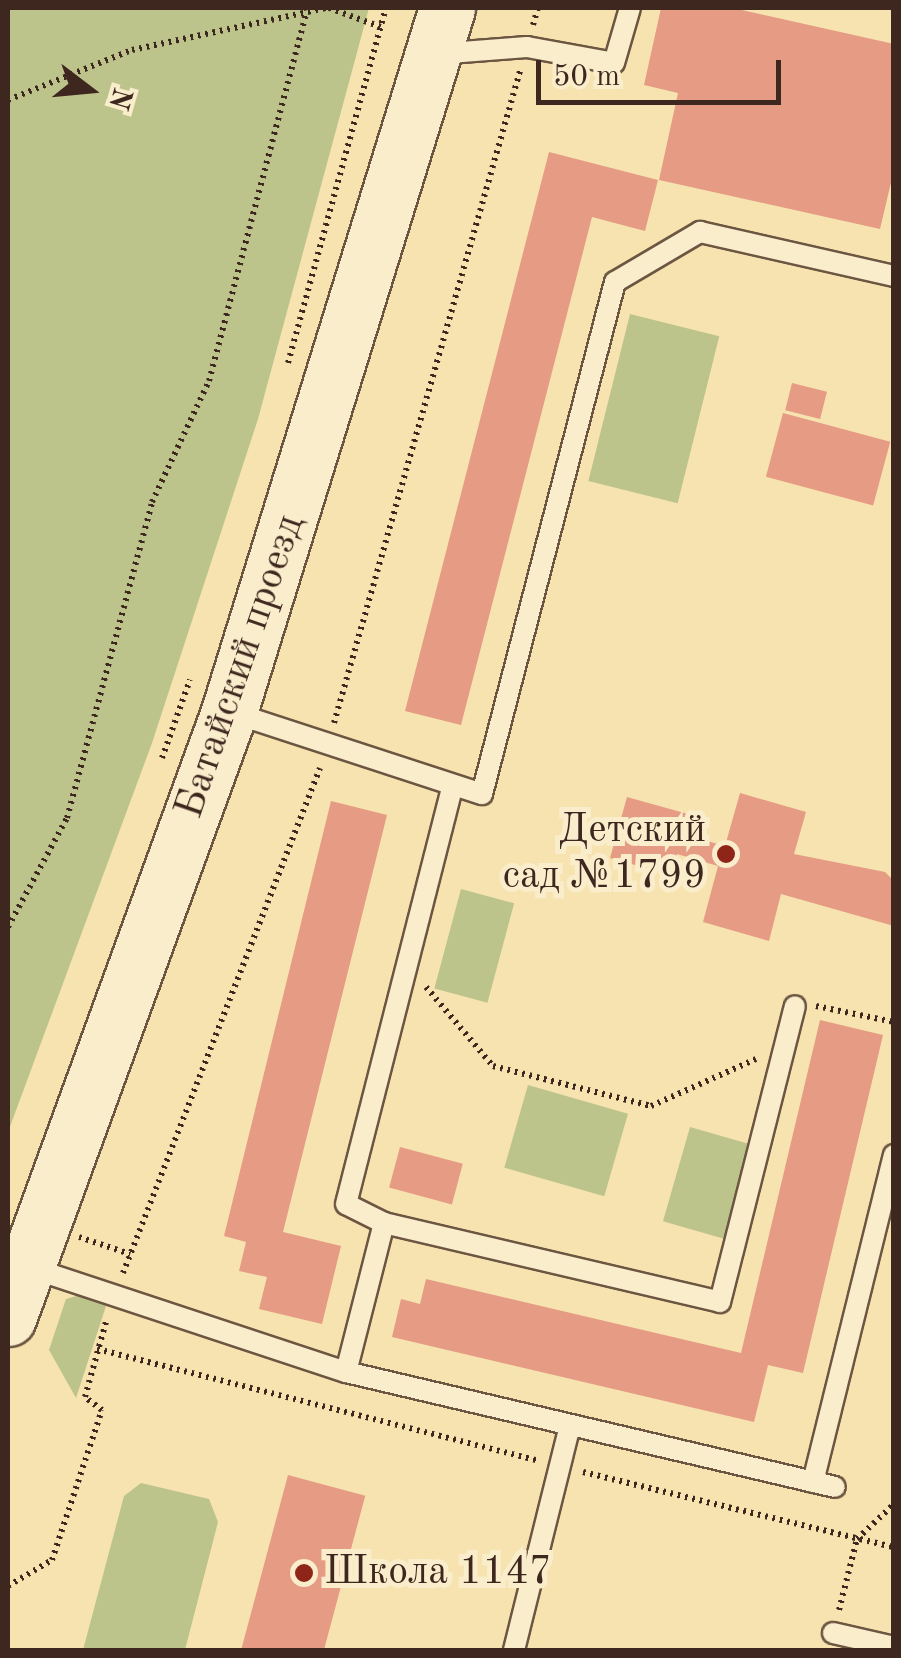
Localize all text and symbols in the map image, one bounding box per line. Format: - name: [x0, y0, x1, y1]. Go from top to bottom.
- north arrow: [40, 40, 140, 140]
- scale bar: [541, 40, 786, 102]
- text: 50 m: [553, 62, 620, 92]
- text: N: [102, 84, 135, 112]
- street label: Батайский проезд: [167, 509, 315, 825]
- place label: Детский сад №1799: [502, 807, 706, 901]
- marker: Детский сад №1799: [715, 843, 737, 865]
- place label: Школа 1147: [324, 1549, 552, 1597]
- marker: Школа 1147: [293, 1562, 315, 1584]

